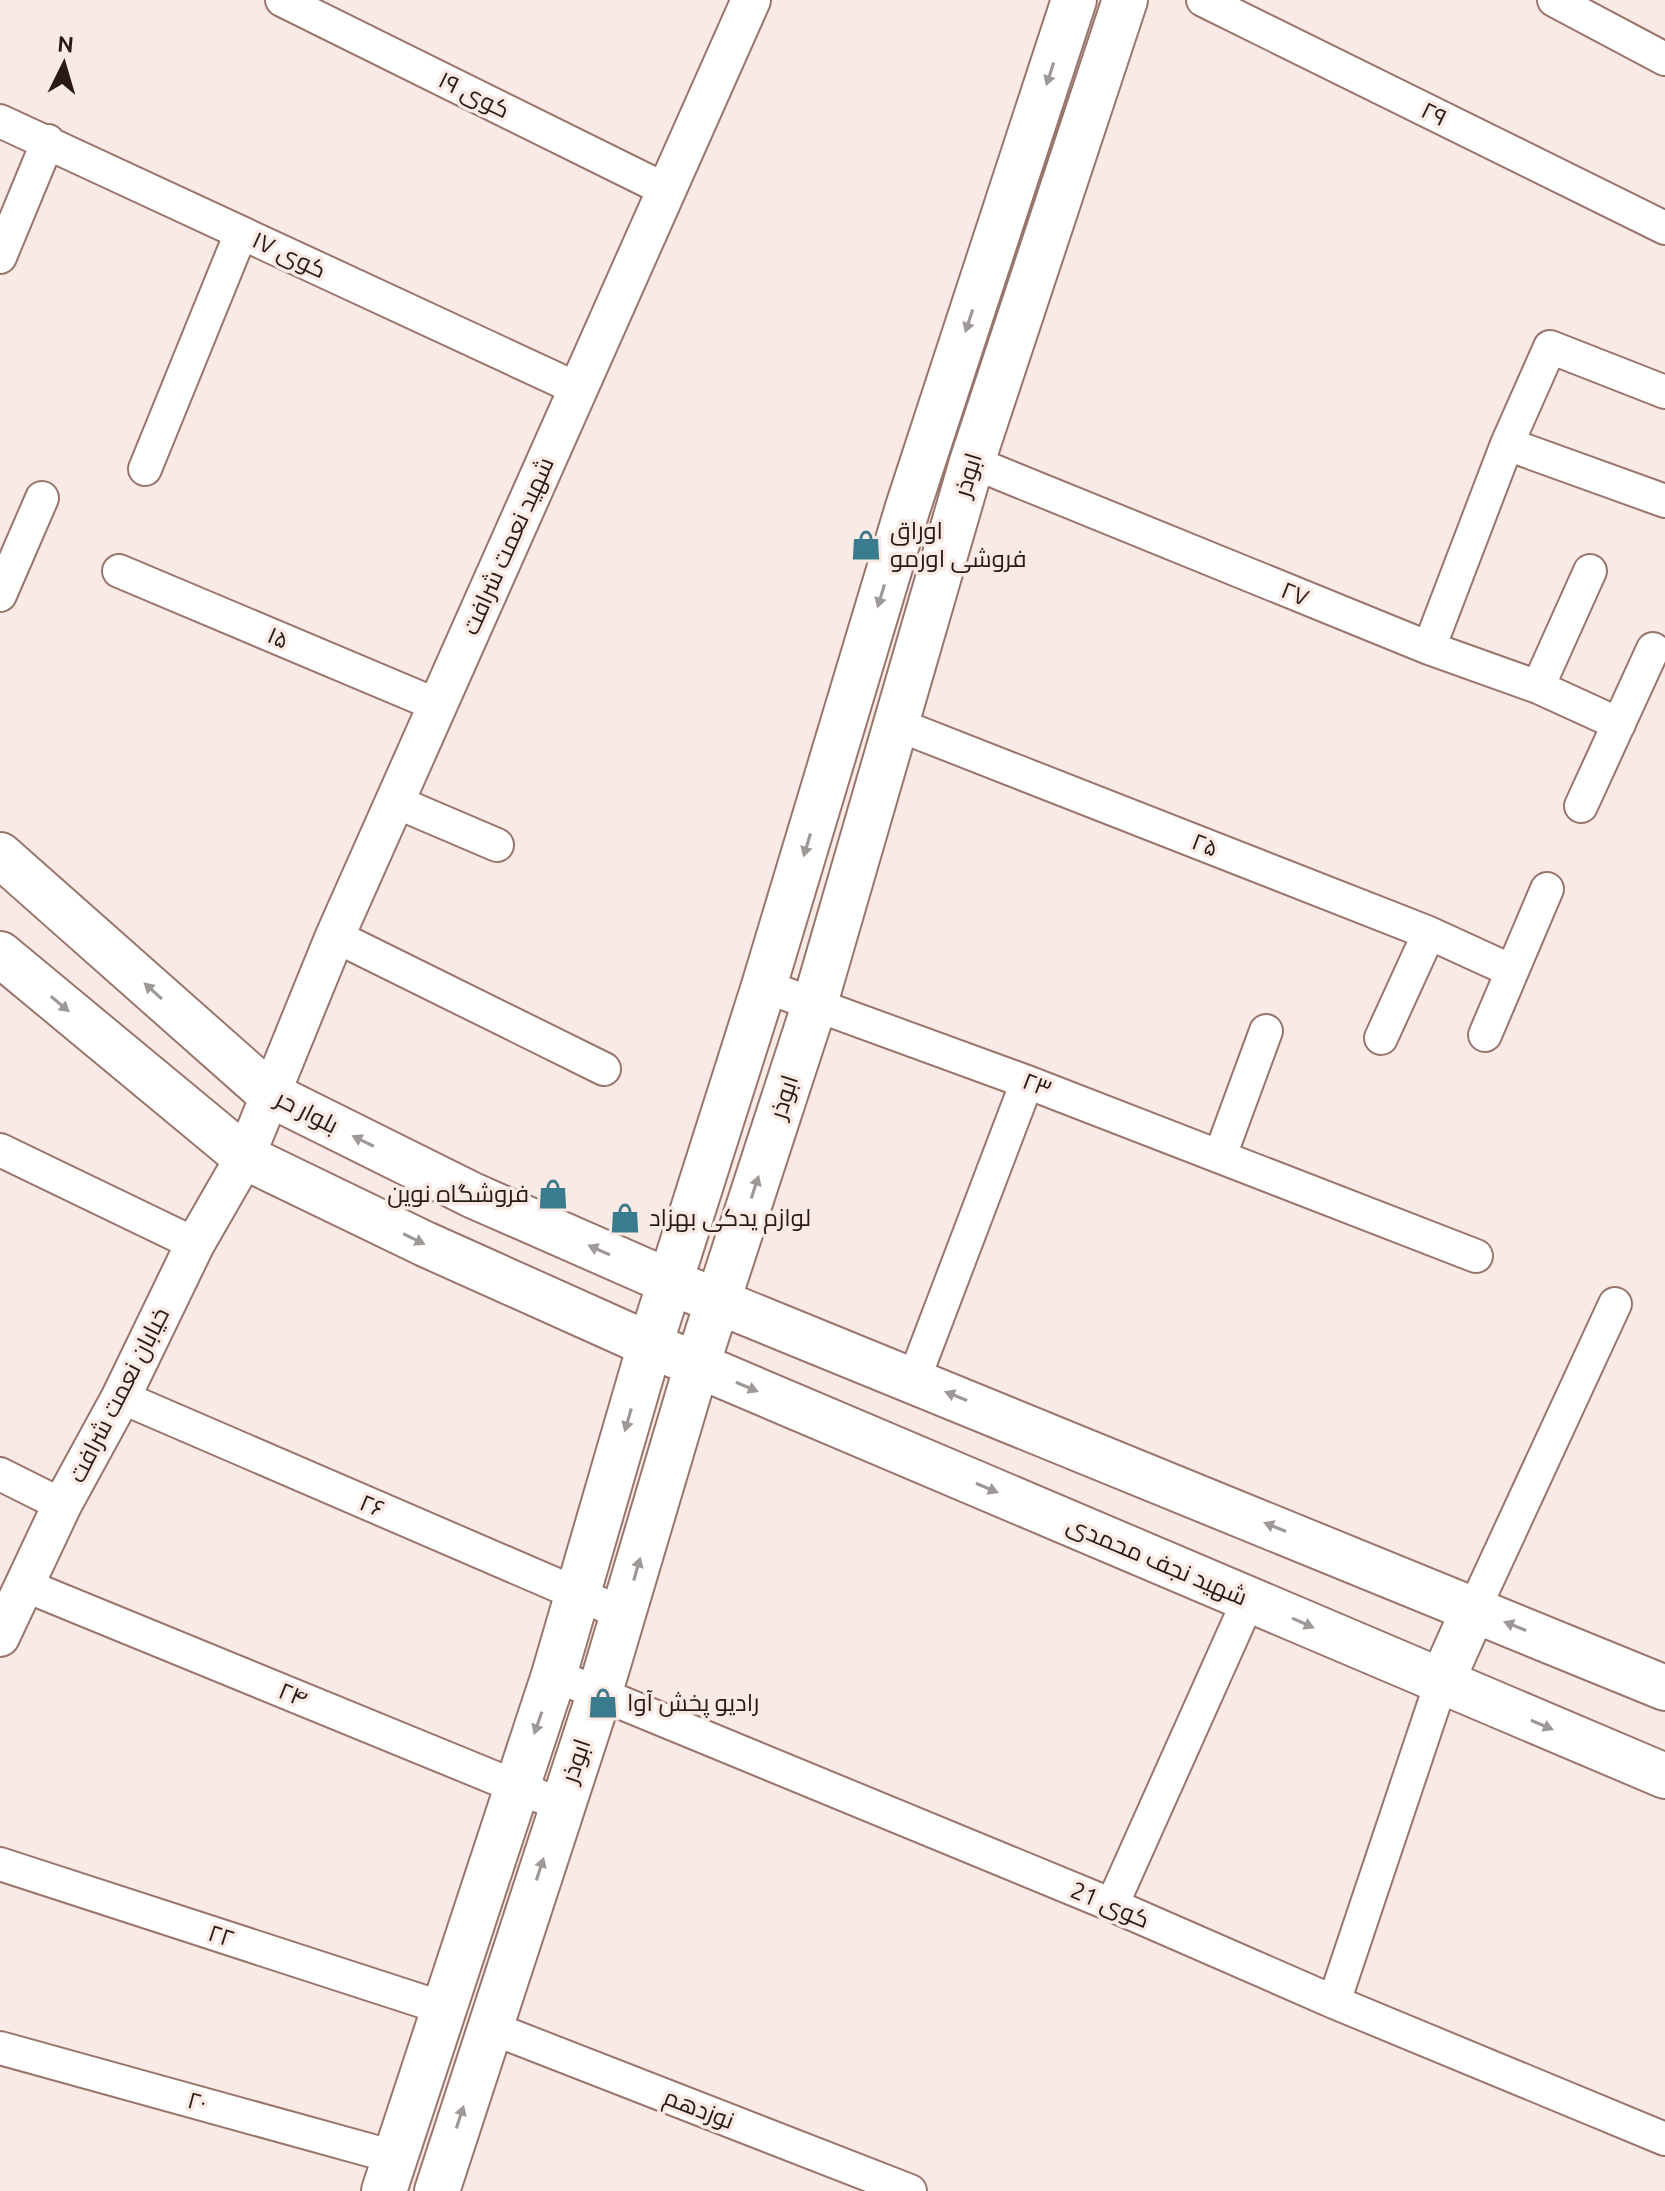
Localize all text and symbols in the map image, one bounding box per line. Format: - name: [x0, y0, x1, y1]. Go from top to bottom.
- north arrow: [24, 24, 104, 104]
- text: N: [57, 30, 75, 57]
- one-way arrow: [1043, 62, 1056, 86]
- street label: کوی ۱۹: [434, 66, 514, 124]
- street label: ۲۹: [1417, 96, 1451, 131]
- street label: کوی ۱۷: [248, 226, 330, 284]
- one-way arrow: [962, 309, 975, 333]
- street label: ابوذر: [948, 450, 987, 502]
- street label: شهید نعمت شرافت: [456, 453, 560, 639]
- place label: اوراق فروشی اورمو: [890, 517, 1027, 573]
- shop icon: اوراق فروشی اورمو: [849, 528, 883, 562]
- street label: ۲۷: [1277, 576, 1313, 611]
- one-way arrow: [874, 584, 887, 608]
- street label: ۱۵: [263, 621, 293, 654]
- street label: ۲۵: [1188, 827, 1222, 862]
- one-way arrow: [800, 833, 812, 857]
- one-way arrow: [144, 983, 164, 1000]
- one-way arrow: [50, 995, 70, 1012]
- street label: ۲۳: [1019, 1067, 1055, 1102]
- street label: ابوذر: [763, 1071, 803, 1124]
- street label: بلوار حر: [270, 1084, 343, 1139]
- one-way arrow: [352, 1134, 375, 1148]
- one-way arrow: [750, 1174, 762, 1198]
- shop icon: فروشگاه نوین: [536, 1177, 570, 1211]
- place label: فروشگاه نوین: [387, 1180, 529, 1208]
- shop icon: لوازم یدکی بهزاد: [608, 1201, 642, 1235]
- place label: لوازم یدکی بهزاد: [649, 1204, 811, 1234]
- one-way arrow: [402, 1232, 425, 1246]
- one-way arrow: [587, 1244, 611, 1257]
- street label: خیابان نعمت شرافت: [63, 1303, 175, 1487]
- one-way arrow: [735, 1380, 759, 1393]
- one-way arrow: [945, 1390, 968, 1403]
- one-way arrow: [622, 1408, 634, 1433]
- one-way arrow: [975, 1482, 999, 1495]
- street label: ۲۶: [356, 1488, 389, 1523]
- street label: شهید نجف محمدی: [1063, 1510, 1251, 1612]
- one-way arrow: [1263, 1521, 1287, 1534]
- one-way arrow: [631, 1556, 644, 1580]
- one-way arrow: [1291, 1616, 1315, 1630]
- one-way arrow: [1503, 1620, 1527, 1633]
- street label: ۲۴: [275, 1677, 312, 1712]
- shop icon: رادیو پخش آوا: [586, 1686, 620, 1720]
- place label: رادیو پخش آوا: [627, 1689, 759, 1719]
- one-way arrow: [531, 1711, 543, 1735]
- one-way arrow: [1530, 1719, 1554, 1732]
- street label: ابوذر: [555, 1735, 596, 1788]
- one-way arrow: [534, 1857, 547, 1881]
- street label: کوی 21: [1066, 1876, 1154, 1934]
- street label: ۲۲: [205, 1919, 237, 1952]
- street label: نوزدهم: [659, 2083, 738, 2137]
- street label: ۲۰: [185, 2086, 210, 2117]
- one-way arrow: [455, 2104, 467, 2128]

